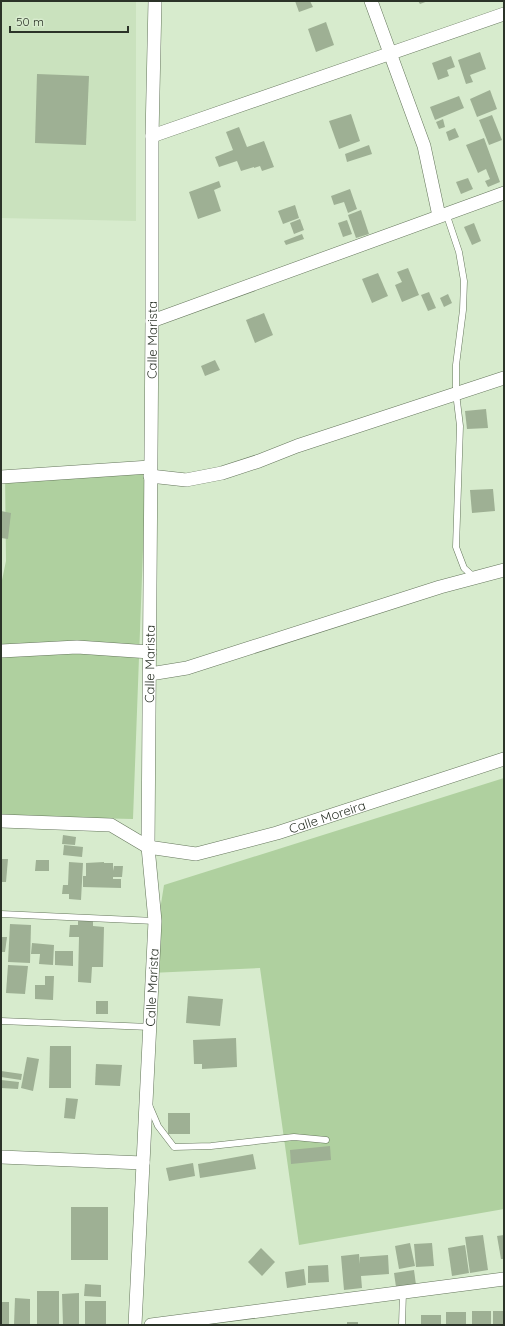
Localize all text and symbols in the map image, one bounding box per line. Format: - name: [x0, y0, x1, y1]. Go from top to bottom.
- scale bar: [10, 8, 128, 34]
- text: 50 m: [16, 14, 44, 29]
- street label: Calle Marista: [144, 301, 160, 379]
- street label: Calle Marista: [141, 625, 158, 703]
- street label: Calle Moreira: [287, 797, 367, 837]
- street label: Calle Marista: [142, 948, 162, 1027]

